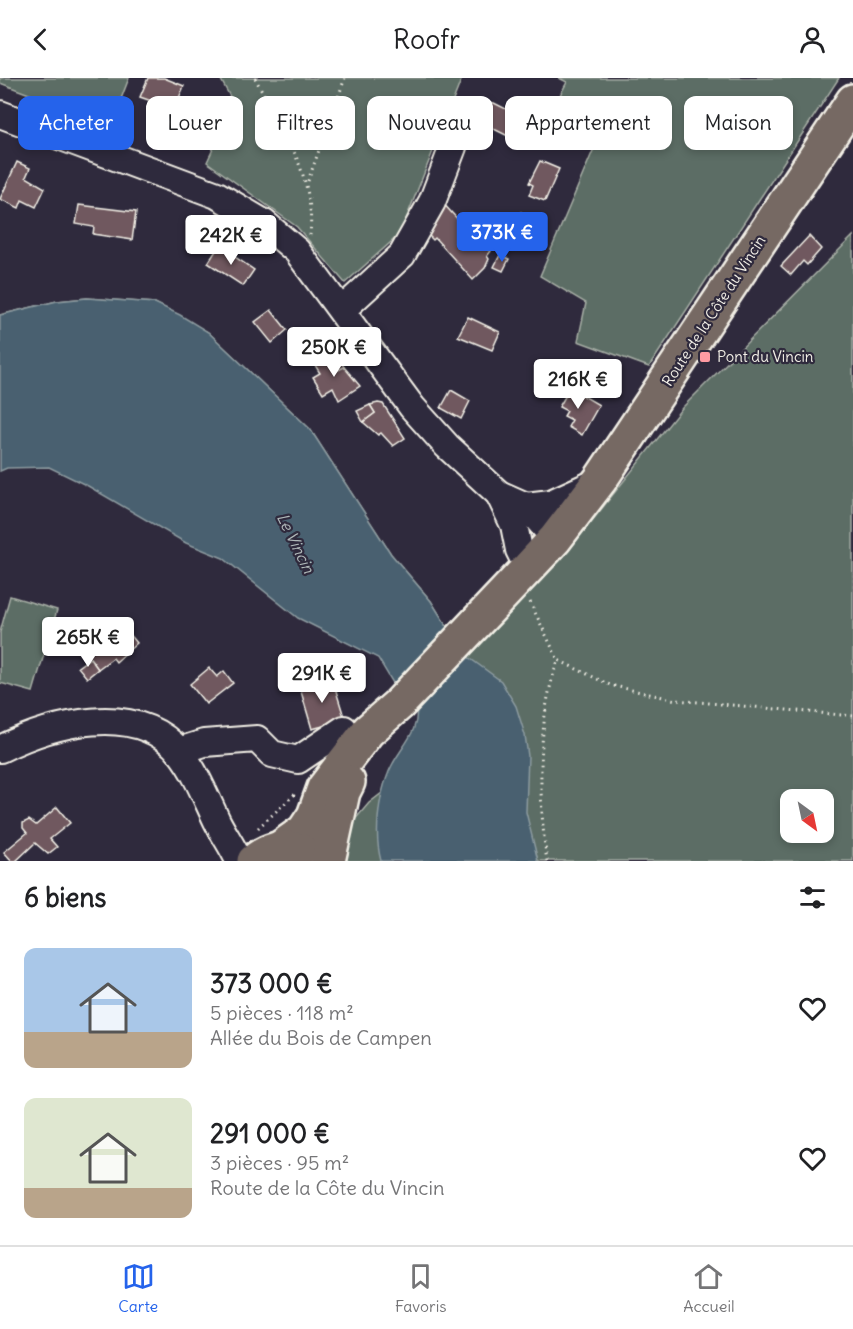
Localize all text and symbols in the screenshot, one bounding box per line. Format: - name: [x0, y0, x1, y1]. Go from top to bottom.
- text: Roofr: [393, 22, 460, 56]
- icon: back: [24, 23, 57, 56]
- icon: person: [796, 23, 829, 56]
- chip: Acheter: [18, 96, 134, 150]
- chip: Louer: [146, 96, 243, 150]
- chip: Filtres: [255, 96, 355, 150]
- chip: Nouveau: [367, 96, 493, 150]
- chip: Appartement: [505, 96, 672, 150]
- chip: Maison: [684, 96, 793, 150]
- pin: 373K €: [453, 212, 551, 263]
- pin: 242K €: [182, 215, 280, 266]
- text: 373K €: [471, 219, 533, 244]
- text: 242K €: [199, 222, 263, 247]
- street label: Route de la Côte du Vincin: [658, 232, 770, 390]
- pin: 250K €: [285, 327, 383, 378]
- text: 250K €: [301, 334, 367, 359]
- place label: Pont du Vincin: [717, 347, 814, 366]
- marker: Pont du Vincin: [698, 350, 712, 364]
- pin: 216K €: [529, 359, 627, 410]
- text: 216K €: [548, 366, 608, 391]
- water label: Le Vincin: [273, 510, 319, 577]
- pin: 265K €: [39, 617, 137, 668]
- text: 265K €: [56, 624, 120, 649]
- pin: 291K €: [273, 653, 371, 704]
- text: 291K €: [292, 660, 352, 685]
- north arrow: [780, 789, 834, 843]
- map controls: [780, 789, 834, 843]
- text: 6 biens: [24, 881, 106, 914]
- icon: filters: [796, 881, 829, 914]
- text: 373 000 €: [210, 967, 333, 1000]
- icon: home: [72, 972, 144, 1044]
- icon: heart: [796, 992, 829, 1025]
- text: 5 pièces · 118 m²: [210, 1000, 354, 1025]
- text: Allée du Bois de Campen: [210, 1025, 432, 1050]
- text: 291 000 €: [210, 1117, 330, 1150]
- icon: home: [72, 1122, 144, 1194]
- icon: heart: [796, 1142, 829, 1175]
- text: 3 pièces · 95 m²: [210, 1150, 349, 1175]
- text: Route de la Côte du Vincin: [210, 1175, 445, 1200]
- tab: Carte: [118, 1260, 158, 1316]
- tab: Favoris: [395, 1260, 447, 1316]
- tab: Accueil: [683, 1260, 735, 1316]

